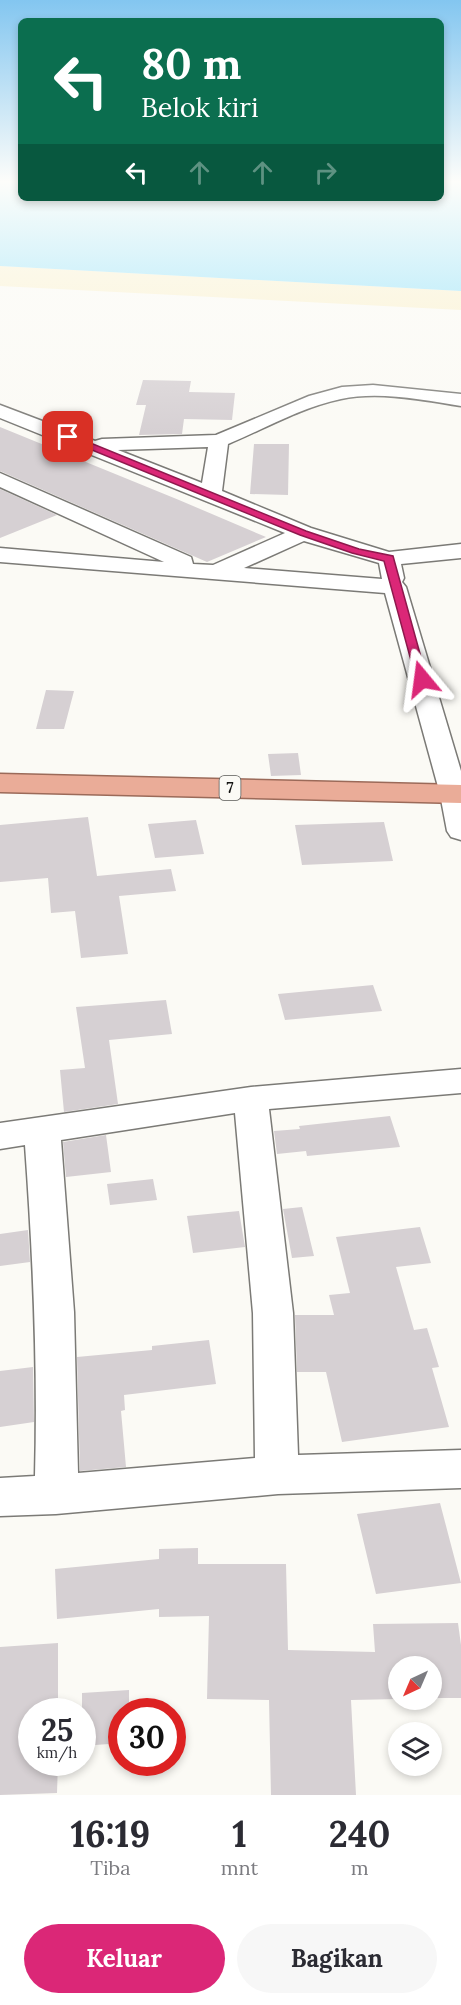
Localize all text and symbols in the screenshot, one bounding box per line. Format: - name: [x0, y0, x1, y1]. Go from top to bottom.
- text: 80 m: [141, 37, 241, 91]
- icon: left: [42, 42, 120, 120]
- text: Belok kiri: [141, 90, 259, 124]
- icon: left: [120, 156, 153, 189]
- icon: ahead: [183, 156, 216, 189]
- icon: ahead: [246, 156, 279, 189]
- icon: right: [309, 156, 342, 189]
- pin: [42, 411, 93, 462]
- icon: arrive: [51, 420, 84, 453]
- position arrow: [390, 647, 454, 711]
- road number: 7: [220, 776, 240, 800]
- north arrow: [388, 1656, 442, 1710]
- map controls: [388, 1656, 442, 1776]
- speed limit sign: 30: [108, 1698, 186, 1776]
- text: 25: [41, 1711, 73, 1749]
- button: layers: [388, 1722, 442, 1776]
- text: km/h: [37, 1743, 77, 1762]
- text: 16:19: [70, 1811, 150, 1857]
- text: 1: [232, 1811, 247, 1857]
- text: 240: [329, 1811, 391, 1857]
- text: Tiba: [90, 1855, 131, 1880]
- text: mnt: [221, 1855, 258, 1880]
- text: m: [351, 1855, 369, 1880]
- button: Keluar: [24, 1924, 225, 1993]
- button: Bagikan: [237, 1924, 437, 1993]

